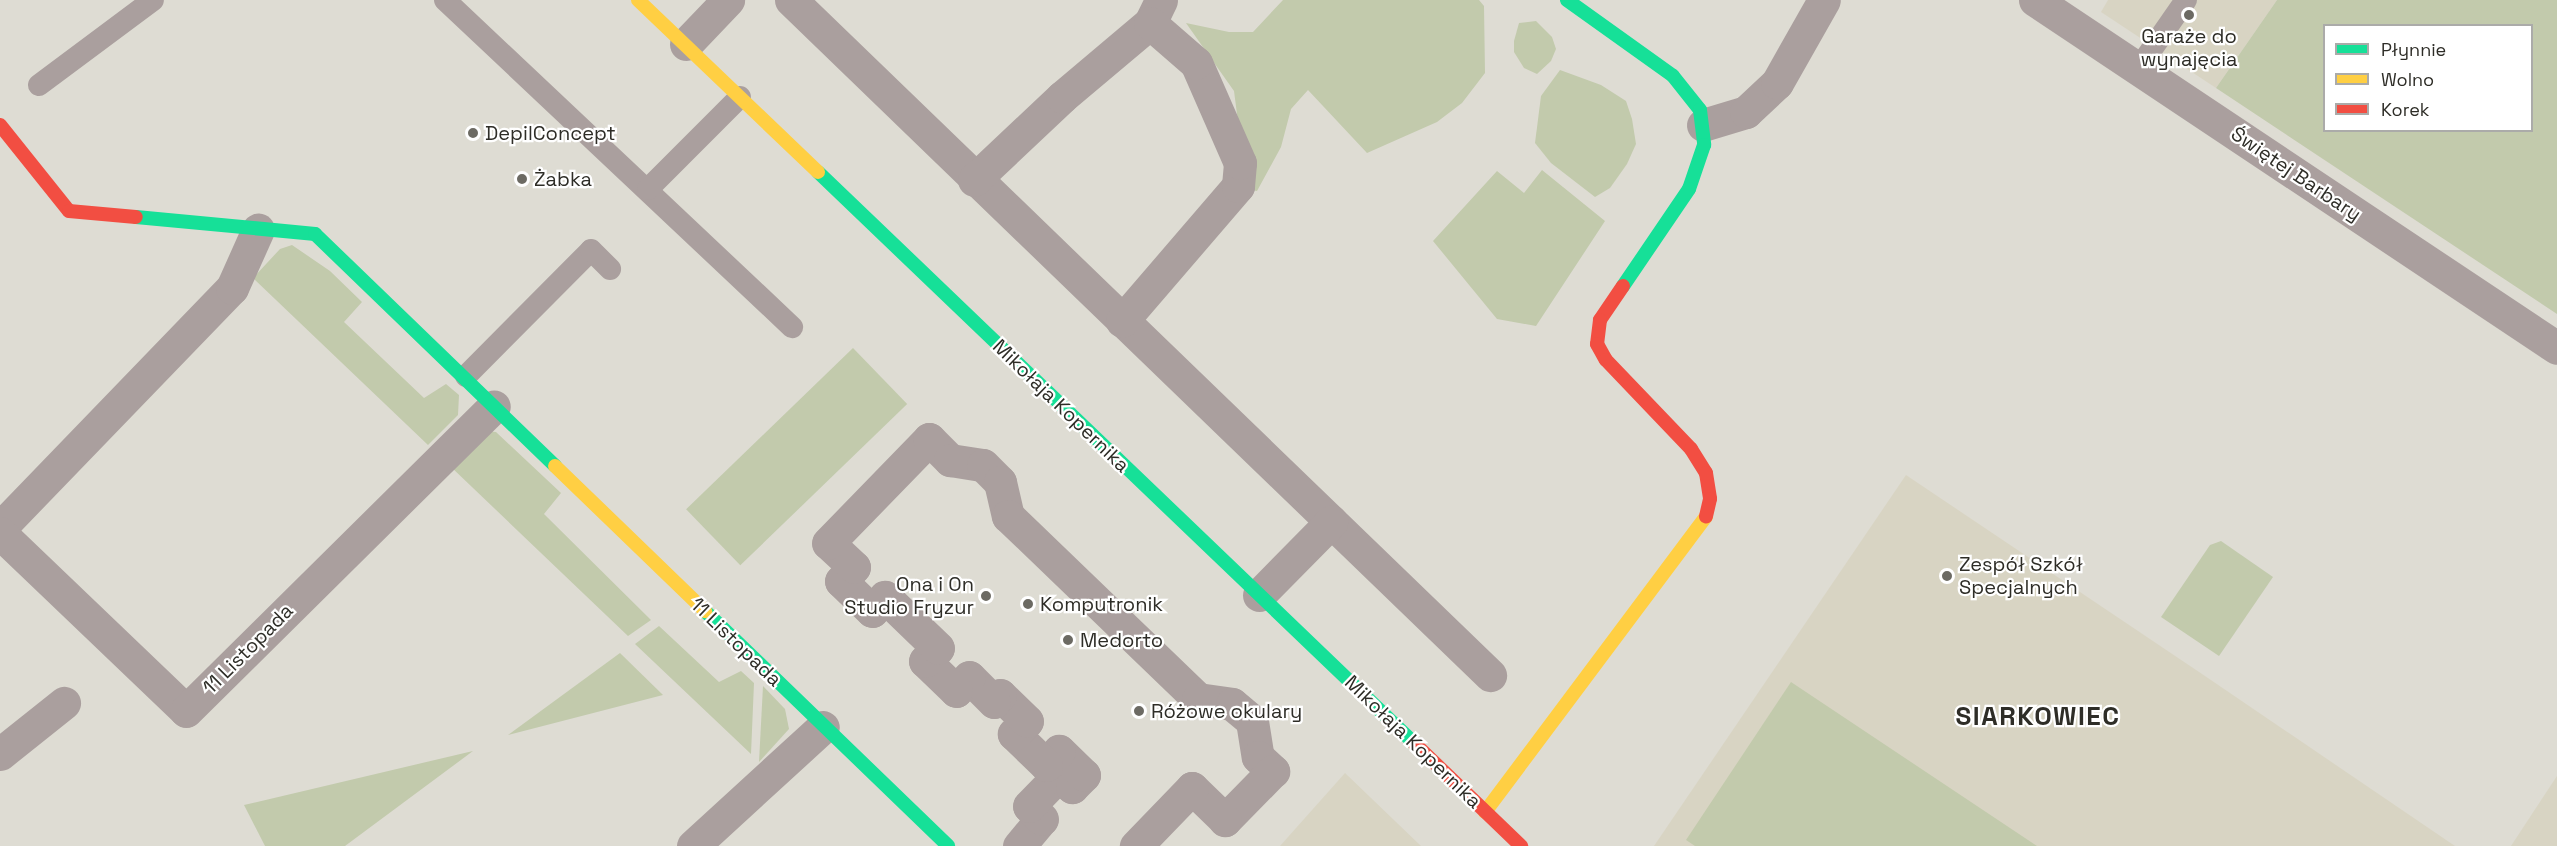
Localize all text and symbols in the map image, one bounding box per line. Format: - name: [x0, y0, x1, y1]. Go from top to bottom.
- marker: Garaże do wynajęcia: [2182, 8, 2196, 22]
- place label: Garaże do wynajęcia: [2140, 24, 2238, 71]
- legend: [2323, 24, 2533, 132]
- text: Płynnie: [2381, 38, 2446, 61]
- text: Wolno: [2381, 68, 2434, 91]
- text: Korek: [2381, 98, 2430, 121]
- place label: DepilConcept: [485, 121, 616, 145]
- street label: Świętej Barbary: [2226, 122, 2366, 226]
- marker: DepilConcept: [466, 126, 480, 140]
- place label: Żabka: [534, 167, 592, 191]
- marker: Żabka: [515, 172, 529, 186]
- street label: Mikołaja Kopernika: [988, 335, 1134, 477]
- place label: Zespół Szkół Specjalnych: [1959, 552, 2083, 599]
- marker: Zespół Szkół Specjalnych: [1940, 569, 1954, 583]
- place label: Ona i On Studio Fryzur: [844, 572, 974, 619]
- marker: Ona i On Studio Fryzur: [979, 589, 993, 603]
- street label: 11 Listopada: [685, 592, 787, 692]
- place label: Komputronik: [1040, 592, 1163, 616]
- marker: Komputronik: [1021, 597, 1035, 611]
- street label: 11 Listopada: [198, 599, 298, 699]
- place label: Medorto: [1080, 628, 1163, 652]
- marker: Medorto: [1061, 633, 1075, 647]
- street label: Mikołaja Kopernika: [1340, 671, 1486, 813]
- place label: Różowe okulary: [1151, 699, 1302, 723]
- district label: SIARKOWIEC: [1956, 701, 2120, 733]
- marker: Różowe okulary: [1132, 704, 1146, 718]

